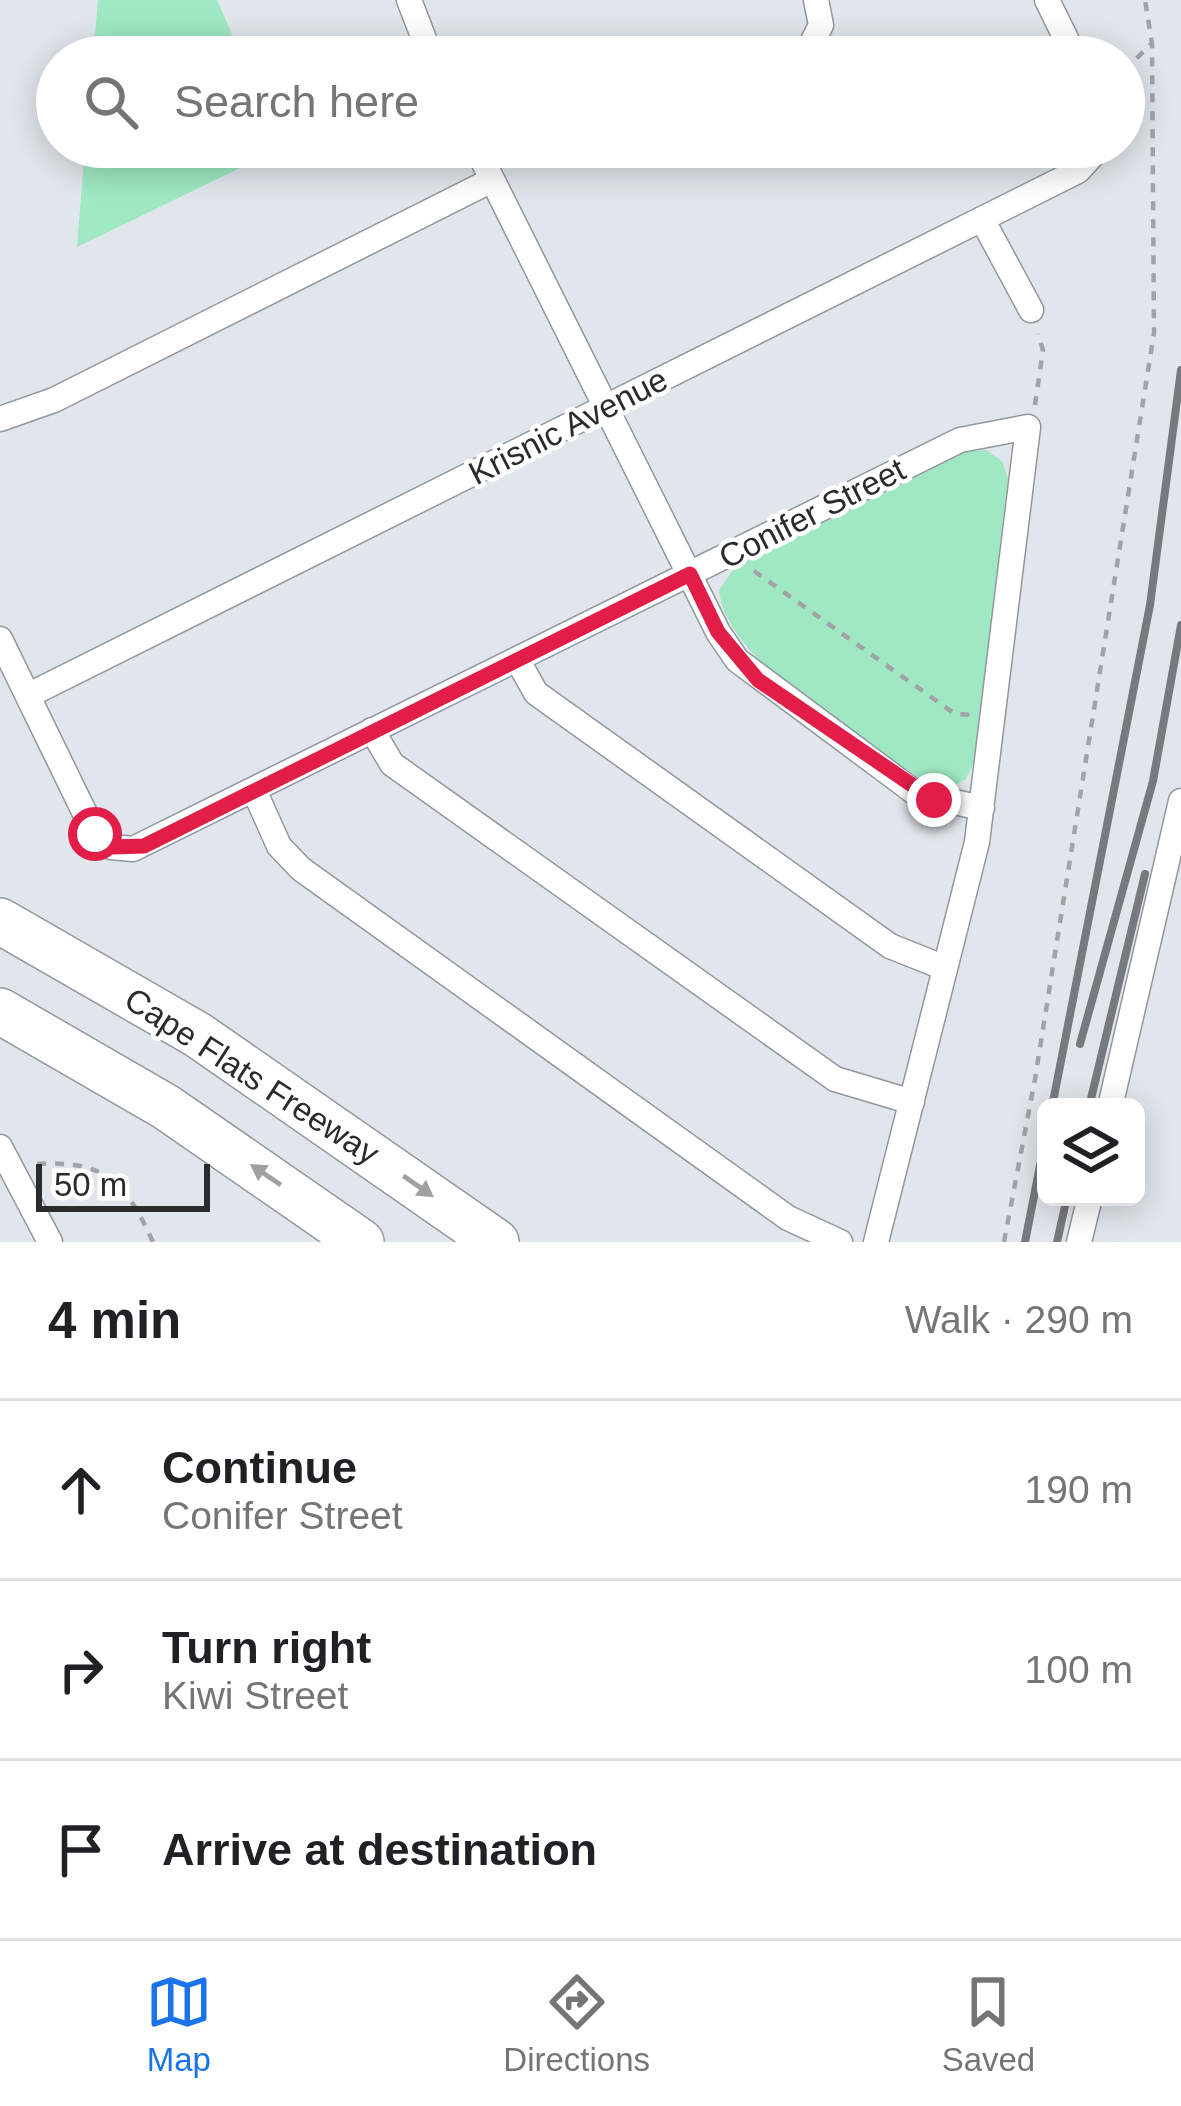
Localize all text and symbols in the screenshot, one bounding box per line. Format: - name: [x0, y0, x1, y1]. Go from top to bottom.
- search box: [36, 36, 1145, 168]
- icon: search: [78, 69, 144, 135]
- text: Search here: [174, 76, 419, 127]
- street label: Krisnic Avenue: [463, 360, 673, 492]
- street label: Conifer Street: [713, 450, 911, 576]
- route end: [907, 773, 961, 827]
- route start: [68, 807, 122, 861]
- street label: Cape Flats Freeway: [118, 980, 386, 1172]
- map controls: [1037, 1098, 1145, 1206]
- button: layers: [1037, 1098, 1145, 1206]
- scale bar: [36, 1158, 210, 1211]
- one-way arrow: [249, 1164, 282, 1187]
- text: 50 m: [54, 1166, 127, 1203]
- one-way arrow: [402, 1173, 434, 1197]
- text: 4 min: [48, 1292, 181, 1349]
- text: Walk · 290 m: [905, 1298, 1133, 1341]
- text: Continue: [162, 1442, 357, 1493]
- icon: ahead: [48, 1457, 114, 1523]
- text: 190 m: [1025, 1468, 1133, 1511]
- text: Conifer Street: [162, 1494, 403, 1537]
- text: Turn right: [162, 1622, 371, 1673]
- icon: right: [48, 1637, 114, 1703]
- text: 100 m: [1025, 1648, 1133, 1691]
- text: Kiwi Street: [162, 1674, 348, 1717]
- icon: arrive: [48, 1817, 114, 1883]
- text: Arrive at destination: [162, 1824, 597, 1875]
- tab: Map: [146, 1969, 212, 2079]
- tab: Directions: [503, 1969, 650, 2079]
- tab: Saved: [942, 1969, 1035, 2079]

